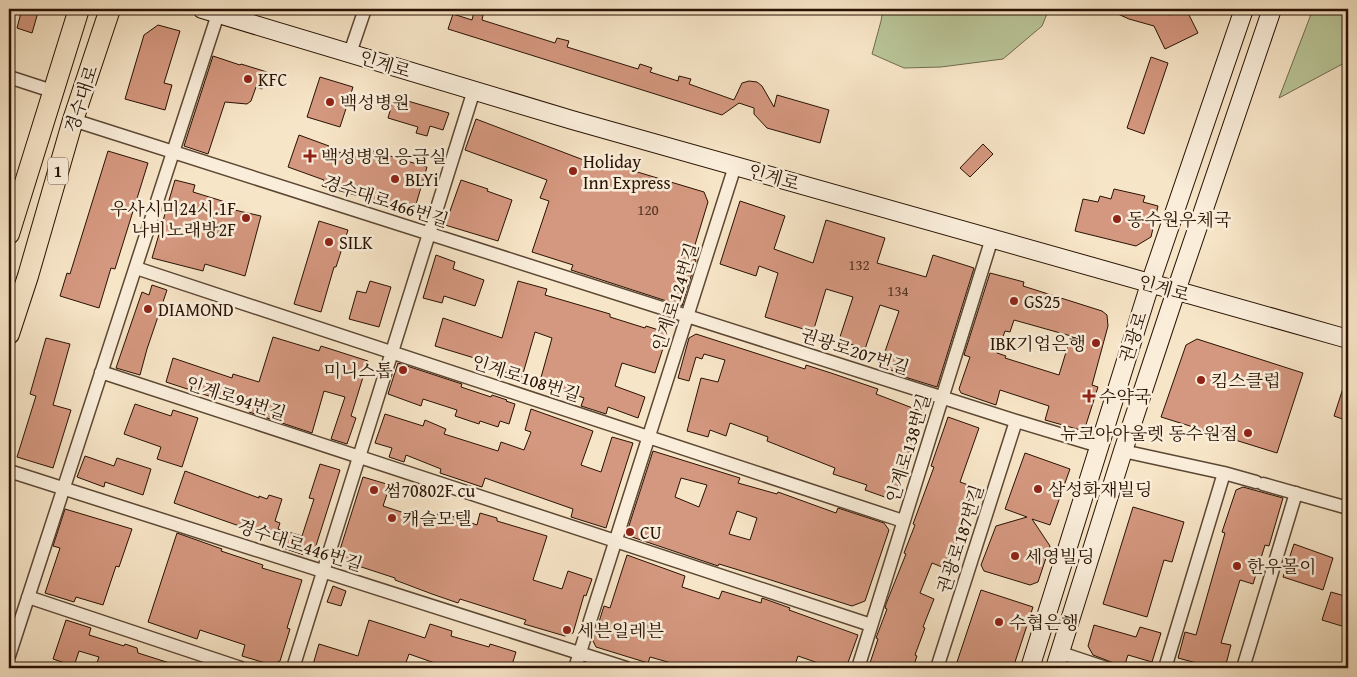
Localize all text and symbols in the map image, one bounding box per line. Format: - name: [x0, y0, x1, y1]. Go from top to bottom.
- street label: 인계로: [356, 43, 414, 85]
- street label: 경수대로: [57, 62, 105, 136]
- place label: KFC: [258, 66, 287, 93]
- marker: KFC: [242, 73, 254, 85]
- place label: 백성병원: [340, 89, 410, 116]
- marker: 백성병원: [324, 96, 336, 108]
- place label: 백성병원 응급실: [321, 143, 447, 170]
- place label: Holiday Inn Express: [583, 148, 671, 196]
- marker: 백성병원 응급실: [303, 149, 317, 163]
- street label: 인계로: [745, 157, 803, 197]
- road number: 1: [48, 158, 68, 185]
- marker: Holiday Inn Express: [567, 165, 579, 177]
- place label: BLYi: [405, 166, 439, 193]
- street label: 경수대로466번길: [320, 168, 452, 234]
- marker: BLYi: [389, 173, 401, 185]
- place label: 우사시미24시.1F 나비노래방2F: [110, 195, 236, 243]
- house number: 120: [637, 199, 659, 220]
- place label: 동수원우체국: [1127, 206, 1231, 233]
- marker: 우사시미24시.1F 나비노래방2F: [240, 212, 252, 224]
- marker: 동수원우체국: [1111, 213, 1123, 225]
- place label: SILK: [339, 229, 373, 256]
- marker: SILK: [323, 236, 335, 248]
- street label: 인계로124번길: [645, 239, 705, 355]
- house number: 132: [848, 254, 870, 275]
- street label: 인계로: [1135, 268, 1193, 308]
- house number: 134: [887, 280, 909, 301]
- place label: GS25: [1024, 288, 1061, 315]
- marker: GS25: [1008, 295, 1020, 307]
- place label: DIAMOND: [158, 296, 234, 323]
- marker: DIAMOND: [142, 303, 154, 315]
- street label: 권광로: [1112, 308, 1154, 366]
- street label: 권광로207번길: [797, 321, 913, 381]
- place label: IBK기업은행: [990, 330, 1086, 357]
- marker: IBK기업은행: [1090, 337, 1102, 349]
- street label: 인계로108번길: [468, 348, 584, 408]
- place label: 미니스톱: [323, 357, 393, 384]
- marker: 미니스톱: [397, 364, 409, 376]
- place label: 킴스클럽: [1211, 367, 1281, 394]
- street label: 인계로94번길: [182, 369, 290, 427]
- marker: 킴스클럽: [1195, 374, 1207, 386]
- place label: 수약국: [1099, 383, 1151, 410]
- street label: 인계로138번길: [879, 390, 937, 506]
- marker: 수약국: [1083, 390, 1095, 402]
- place label: 뉴코아아울렛 동수원점: [1060, 420, 1238, 447]
- marker: 뉴코아아울렛 동수원점: [1242, 427, 1254, 439]
- place label: 삼성화재빌딩: [1048, 476, 1152, 503]
- place label: 썸70802F cu: [384, 477, 475, 504]
- street label: 권광로187번길: [930, 481, 990, 597]
- marker: 삼성화재빌딩: [1032, 483, 1044, 495]
- marker: 썸70802F cu: [368, 484, 380, 496]
- place label: 캐슬모텔: [402, 505, 472, 532]
- street label: 경수대로446번길: [234, 512, 366, 578]
- marker: 캐슬모텔: [386, 512, 398, 524]
- place label: CU: [640, 519, 662, 546]
- marker: CU: [624, 526, 636, 538]
- place label: 세영빌딩: [1025, 543, 1095, 570]
- marker: 세영빌딩: [1009, 550, 1021, 562]
- place label: 한우몰이: [1247, 553, 1317, 580]
- marker: 한우몰이: [1231, 560, 1243, 572]
- place label: 수협은행: [1009, 609, 1079, 636]
- marker: 수협은행: [993, 616, 1005, 628]
- place label: 세븐일레븐: [577, 617, 665, 644]
- marker: 세븐일레븐: [561, 624, 573, 636]

